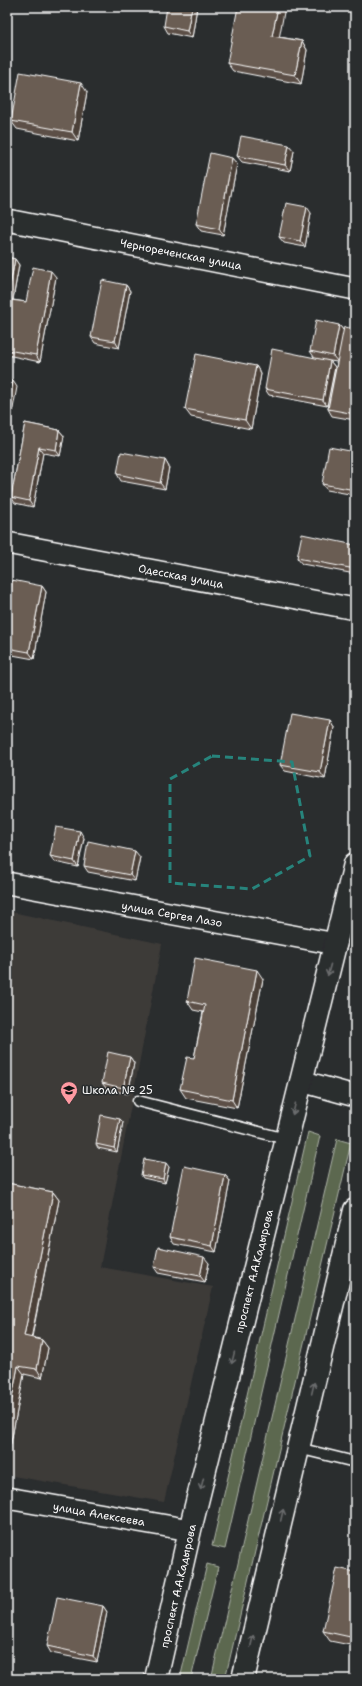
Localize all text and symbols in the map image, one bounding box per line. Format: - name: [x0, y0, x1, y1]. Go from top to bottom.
- street label: Чернореченская улица: [119, 235, 243, 274]
- street label: Одесская улица: [137, 561, 225, 592]
- street label: улица Сергея Лазо: [120, 898, 224, 931]
- one-way arrow: [325, 963, 333, 976]
- school or university icon: Школа № 25: [59, 1080, 79, 1105]
- place label: Школа № 25: [82, 1083, 153, 1098]
- one-way arrow: [289, 1103, 297, 1116]
- street label: проспект А.А.Кадырова: [232, 1208, 277, 1334]
- one-way arrow: [228, 1351, 236, 1364]
- one-way arrow: [309, 1382, 317, 1395]
- one-way arrow: [197, 1477, 205, 1490]
- street label: улица Алексеева: [52, 1499, 146, 1530]
- one-way arrow: [279, 1508, 287, 1521]
- street label: проспект А.А.Кадырова: [157, 1523, 200, 1650]
- one-way arrow: [249, 1635, 257, 1648]

